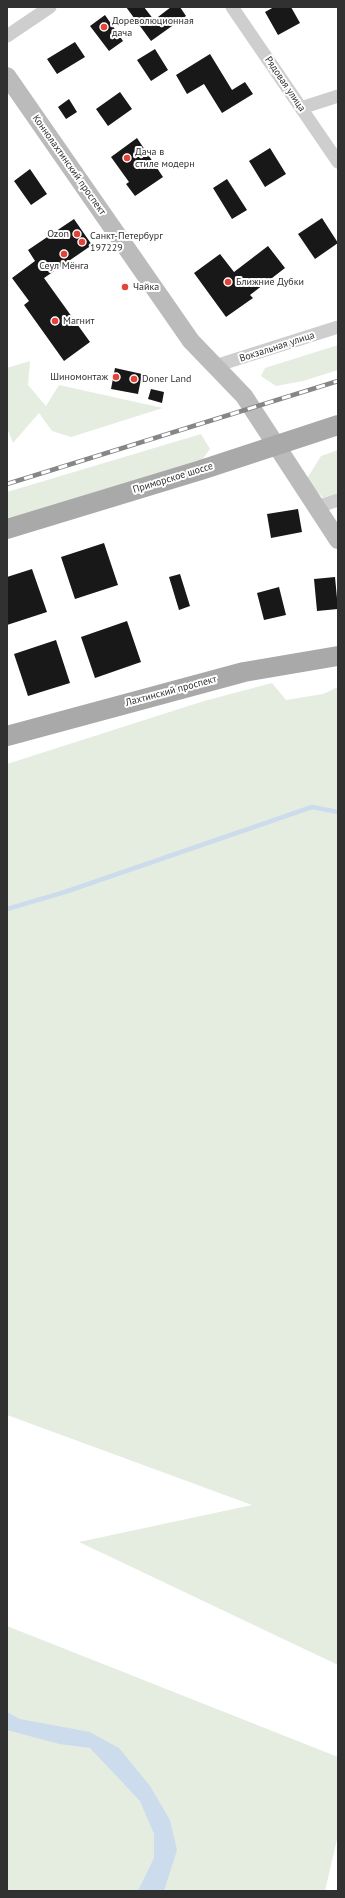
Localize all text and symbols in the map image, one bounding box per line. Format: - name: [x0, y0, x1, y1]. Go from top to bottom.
- place label: Дореволюционная дача: [112, 15, 194, 38]
- marker: Дореволюционная дача: [99, 22, 109, 32]
- street label: Рядовая улица: [262, 54, 308, 114]
- street label: Коннолахтинский проспект: [30, 113, 108, 217]
- place label: Дача в стиле модерн: [135, 146, 195, 170]
- marker: Дача в стиле модерн: [122, 153, 132, 163]
- place label: Ozon: [47, 228, 69, 240]
- marker: Ozon: [72, 229, 82, 239]
- place label: Санкт-Петербург 197229: [90, 230, 163, 254]
- marker: Санкт-Петербург 197229: [77, 237, 87, 247]
- marker: Сеул Мёнга: [59, 249, 69, 259]
- place label: Сеул Мёнга: [39, 260, 89, 272]
- place label: Ближние Дубки: [236, 276, 304, 288]
- marker: Ближние Дубки: [223, 277, 233, 287]
- place label: Чайка: [133, 281, 159, 293]
- marker: Чайка: [120, 282, 130, 292]
- place label: Магнит: [63, 315, 94, 327]
- marker: Магнит: [50, 316, 60, 326]
- street label: Вокзальная улица: [238, 329, 316, 365]
- place label: Шиномонтаж: [50, 371, 108, 383]
- marker: Шиномонтаж: [111, 372, 121, 382]
- place label: Doner Land: [142, 373, 191, 385]
- marker: Doner Land: [129, 374, 139, 384]
- street label: Приморское шоссе: [131, 460, 215, 496]
- street label: Лахтинский проспект: [124, 673, 218, 709]

